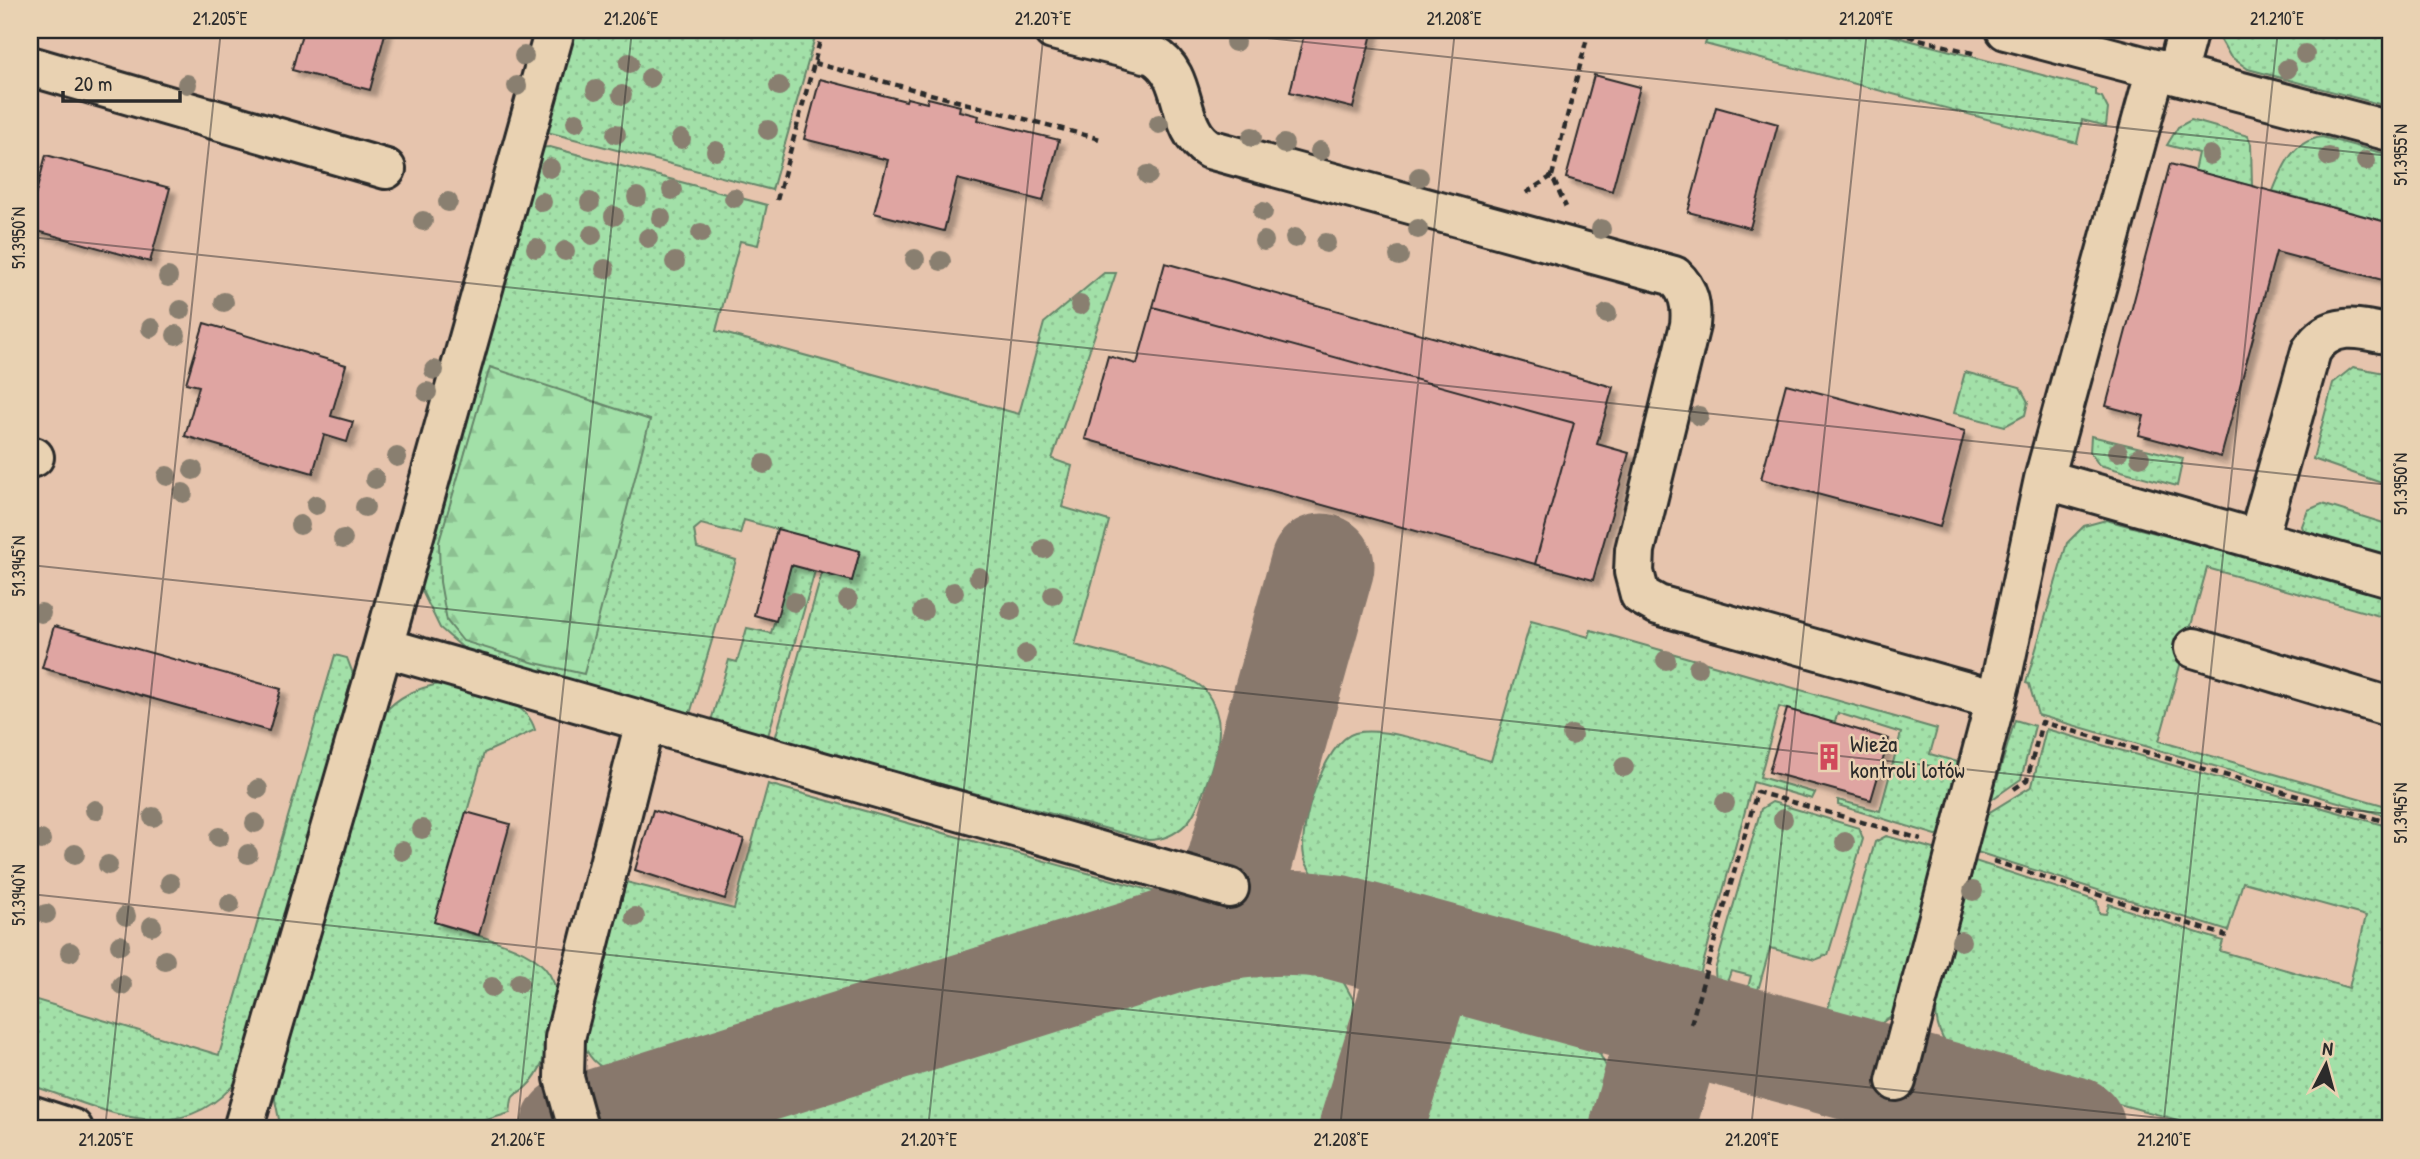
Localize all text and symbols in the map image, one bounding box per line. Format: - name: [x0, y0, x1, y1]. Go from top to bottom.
- text: 21.205°E: [192, 6, 248, 31]
- text: 21.206°E: [604, 6, 658, 31]
- text: 21.207°E: [1015, 6, 1071, 31]
- text: 21.208°E: [1426, 6, 1482, 31]
- text: 21.209°E: [1839, 6, 1893, 31]
- text: 21.210°E: [2250, 6, 2304, 31]
- scale bar: [63, 60, 180, 104]
- text: 20 m: [74, 69, 112, 98]
- text: 51.3955°N: [2388, 124, 2413, 186]
- text: 51.3950°N: [6, 207, 31, 269]
- text: 51.3950°N: [2388, 453, 2413, 515]
- text: 51.3945°N: [6, 536, 31, 596]
- place label: Wieża kontroli lotów: [1850, 728, 1965, 785]
- building icon: Wieża kontroli lotów: [1814, 742, 1844, 772]
- text: 51.3945°N: [2388, 783, 2413, 843]
- text: 51.3940°N: [6, 864, 31, 926]
- north arrow: [2290, 1030, 2360, 1100]
- text: N: [2321, 1035, 2334, 1062]
- text: 21.205°E: [78, 1127, 134, 1152]
- text: 21.206°E: [491, 1127, 545, 1152]
- text: 21.207°E: [901, 1127, 957, 1152]
- text: 21.208°E: [1313, 1127, 1369, 1152]
- text: 21.209°E: [1725, 1127, 1779, 1152]
- text: 21.210°E: [2137, 1127, 2191, 1152]

